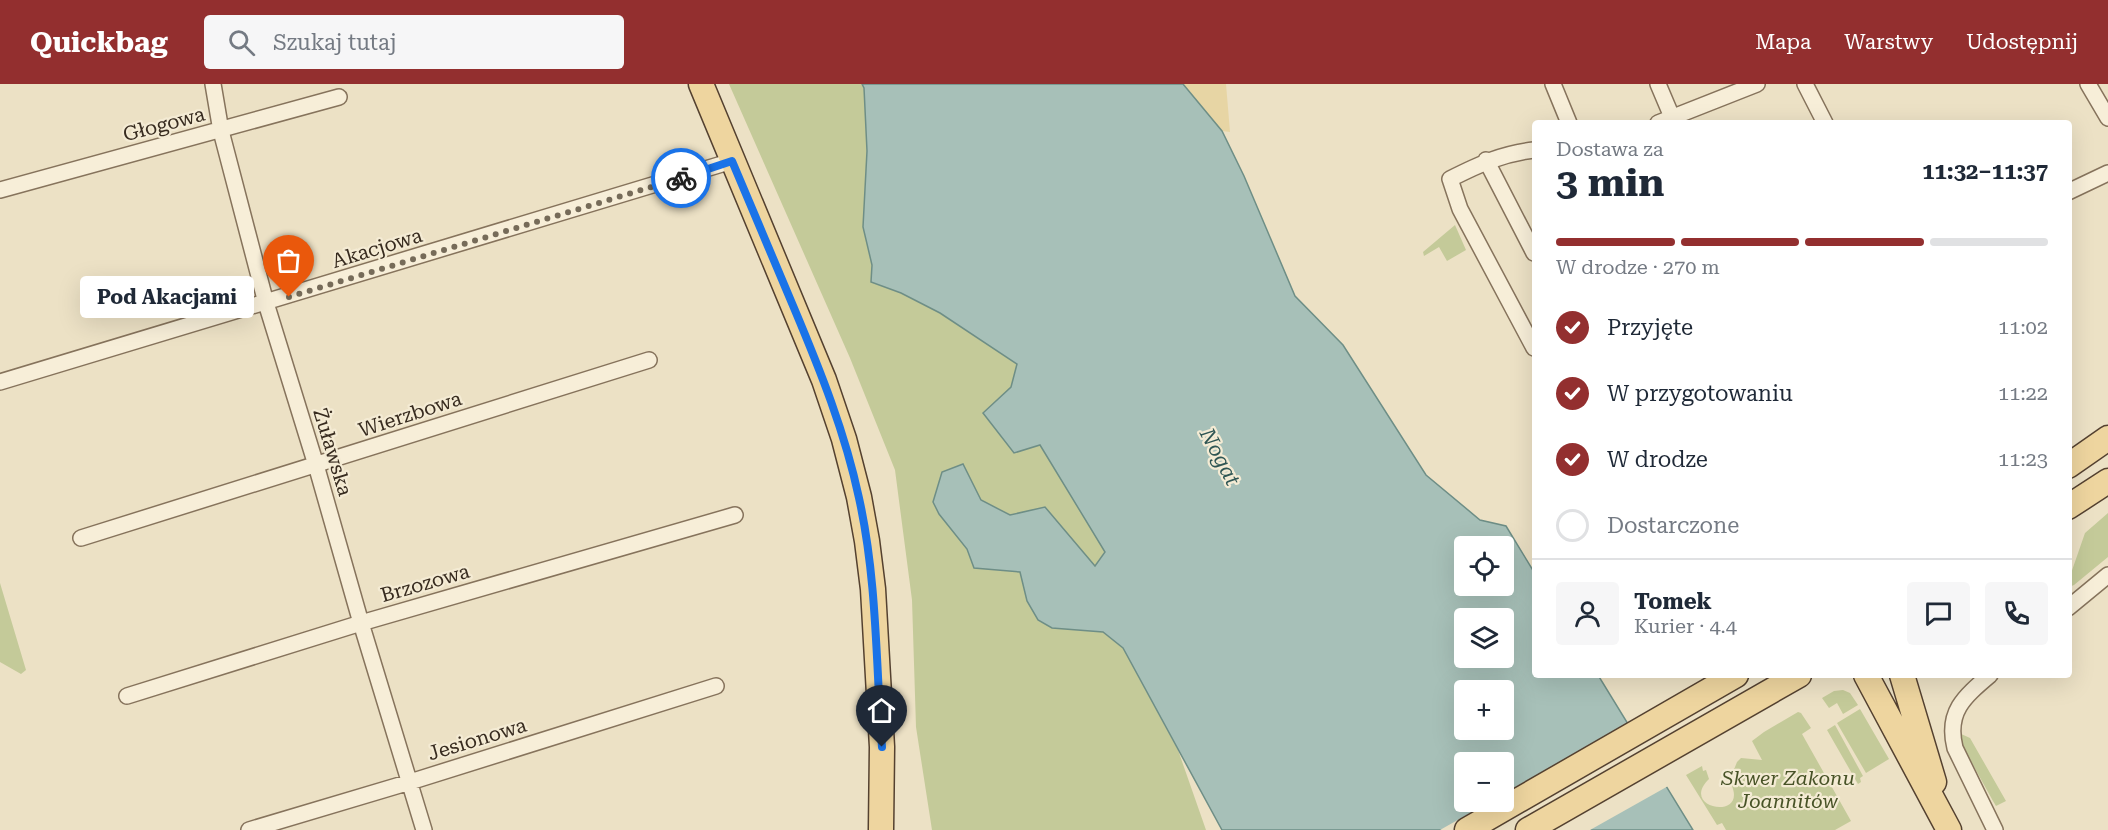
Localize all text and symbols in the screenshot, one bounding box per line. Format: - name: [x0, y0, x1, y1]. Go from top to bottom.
- search box: [204, 15, 624, 69]
- text: Quickbag: [30, 26, 168, 59]
- icon: search: [225, 26, 258, 59]
- text: Szukaj tutaj: [273, 30, 396, 55]
- text: Mapa: [1755, 30, 1811, 54]
- text: Warstwy: [1844, 30, 1933, 54]
- text: Udostępnij: [1966, 30, 2078, 54]
- street label: Głogowa: [120, 102, 208, 146]
- text: Dostawa za: [1556, 137, 1664, 161]
- courier: [651, 148, 711, 208]
- text: 11:32–11:37: [1922, 159, 2048, 184]
- text: 3 min: [1556, 160, 1664, 206]
- icon: bike: [665, 162, 698, 195]
- street label: Akacjowa: [329, 223, 425, 273]
- pin: [263, 235, 314, 297]
- icon: bag: [272, 244, 305, 277]
- text: W drodze · 270 m: [1556, 255, 1720, 279]
- callout: Pod Akacjami: [79, 276, 253, 318]
- text: Pod Akacjami: [97, 285, 237, 309]
- icon: check: [1556, 311, 1589, 344]
- text: Przyjęte: [1607, 315, 1693, 340]
- text: 11:02: [1998, 315, 2048, 339]
- icon: check: [1556, 377, 1589, 410]
- text: W przygotowaniu: [1607, 381, 1793, 406]
- text: 11:22: [1998, 381, 2048, 405]
- street label: Wierzbowa: [355, 386, 465, 442]
- street label: Żuławska: [308, 405, 358, 499]
- water label: Nogat: [1194, 423, 1245, 490]
- icon: check: [1556, 443, 1589, 476]
- text: W drodze: [1607, 447, 1708, 472]
- text: 11:23: [1998, 447, 2048, 471]
- text: Dostarczone: [1607, 513, 1739, 538]
- map controls: [1454, 536, 1514, 812]
- button: locate: [1454, 536, 1514, 596]
- street label: Brzozowa: [378, 559, 473, 607]
- button: person: [1556, 582, 1619, 645]
- button: chat: [1907, 582, 1970, 645]
- button: phone: [1985, 582, 2048, 645]
- text: Tomek: [1634, 589, 1712, 614]
- button: layers: [1454, 608, 1514, 668]
- text: Kurier · 4.4: [1634, 614, 1737, 638]
- button: +: [1454, 680, 1514, 740]
- pin: [856, 685, 907, 747]
- icon: home: [865, 694, 898, 727]
- street label: Jesionowa: [425, 713, 529, 765]
- button: −: [1454, 752, 1514, 812]
- park label: Skwer Zakonu Joannitów: [1720, 766, 1855, 813]

